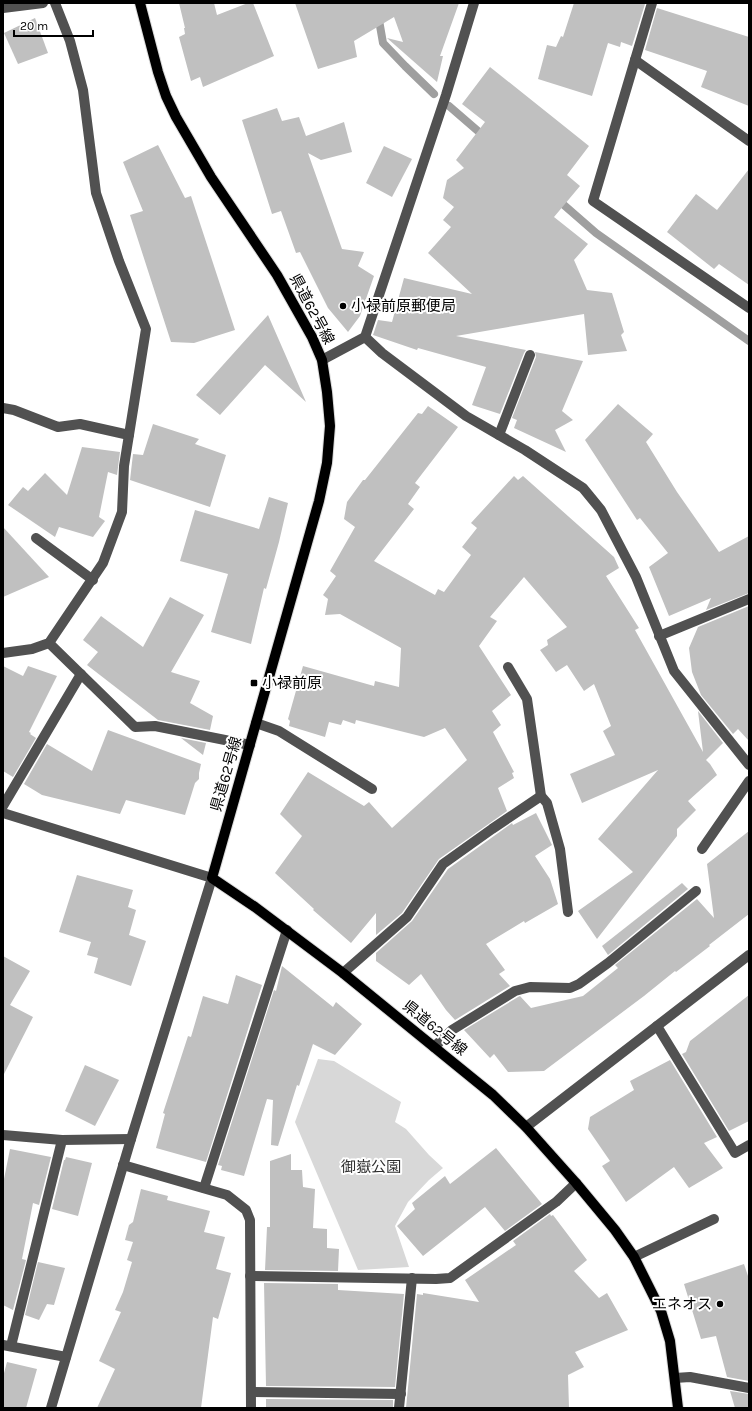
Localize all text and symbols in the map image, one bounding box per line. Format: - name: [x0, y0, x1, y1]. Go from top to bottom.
- scale bar: [14, 12, 93, 38]
- text: 20 m: [20, 19, 48, 33]
- street label: 県道62号線: [286, 271, 338, 347]
- place label: 小禄前原郵便局: [351, 297, 456, 315]
- marker: 小禄前原郵便局: [338, 301, 348, 311]
- place label: 小禄前原: [262, 674, 322, 692]
- marker: 小禄前原: [249, 678, 259, 688]
- street label: 県道62号線: [207, 734, 245, 814]
- street label: 県道62号線: [399, 997, 471, 1059]
- park label: 御嶽公園: [341, 1158, 401, 1176]
- place label: エネオス: [652, 1295, 712, 1313]
- marker: エネオス: [715, 1299, 725, 1309]

